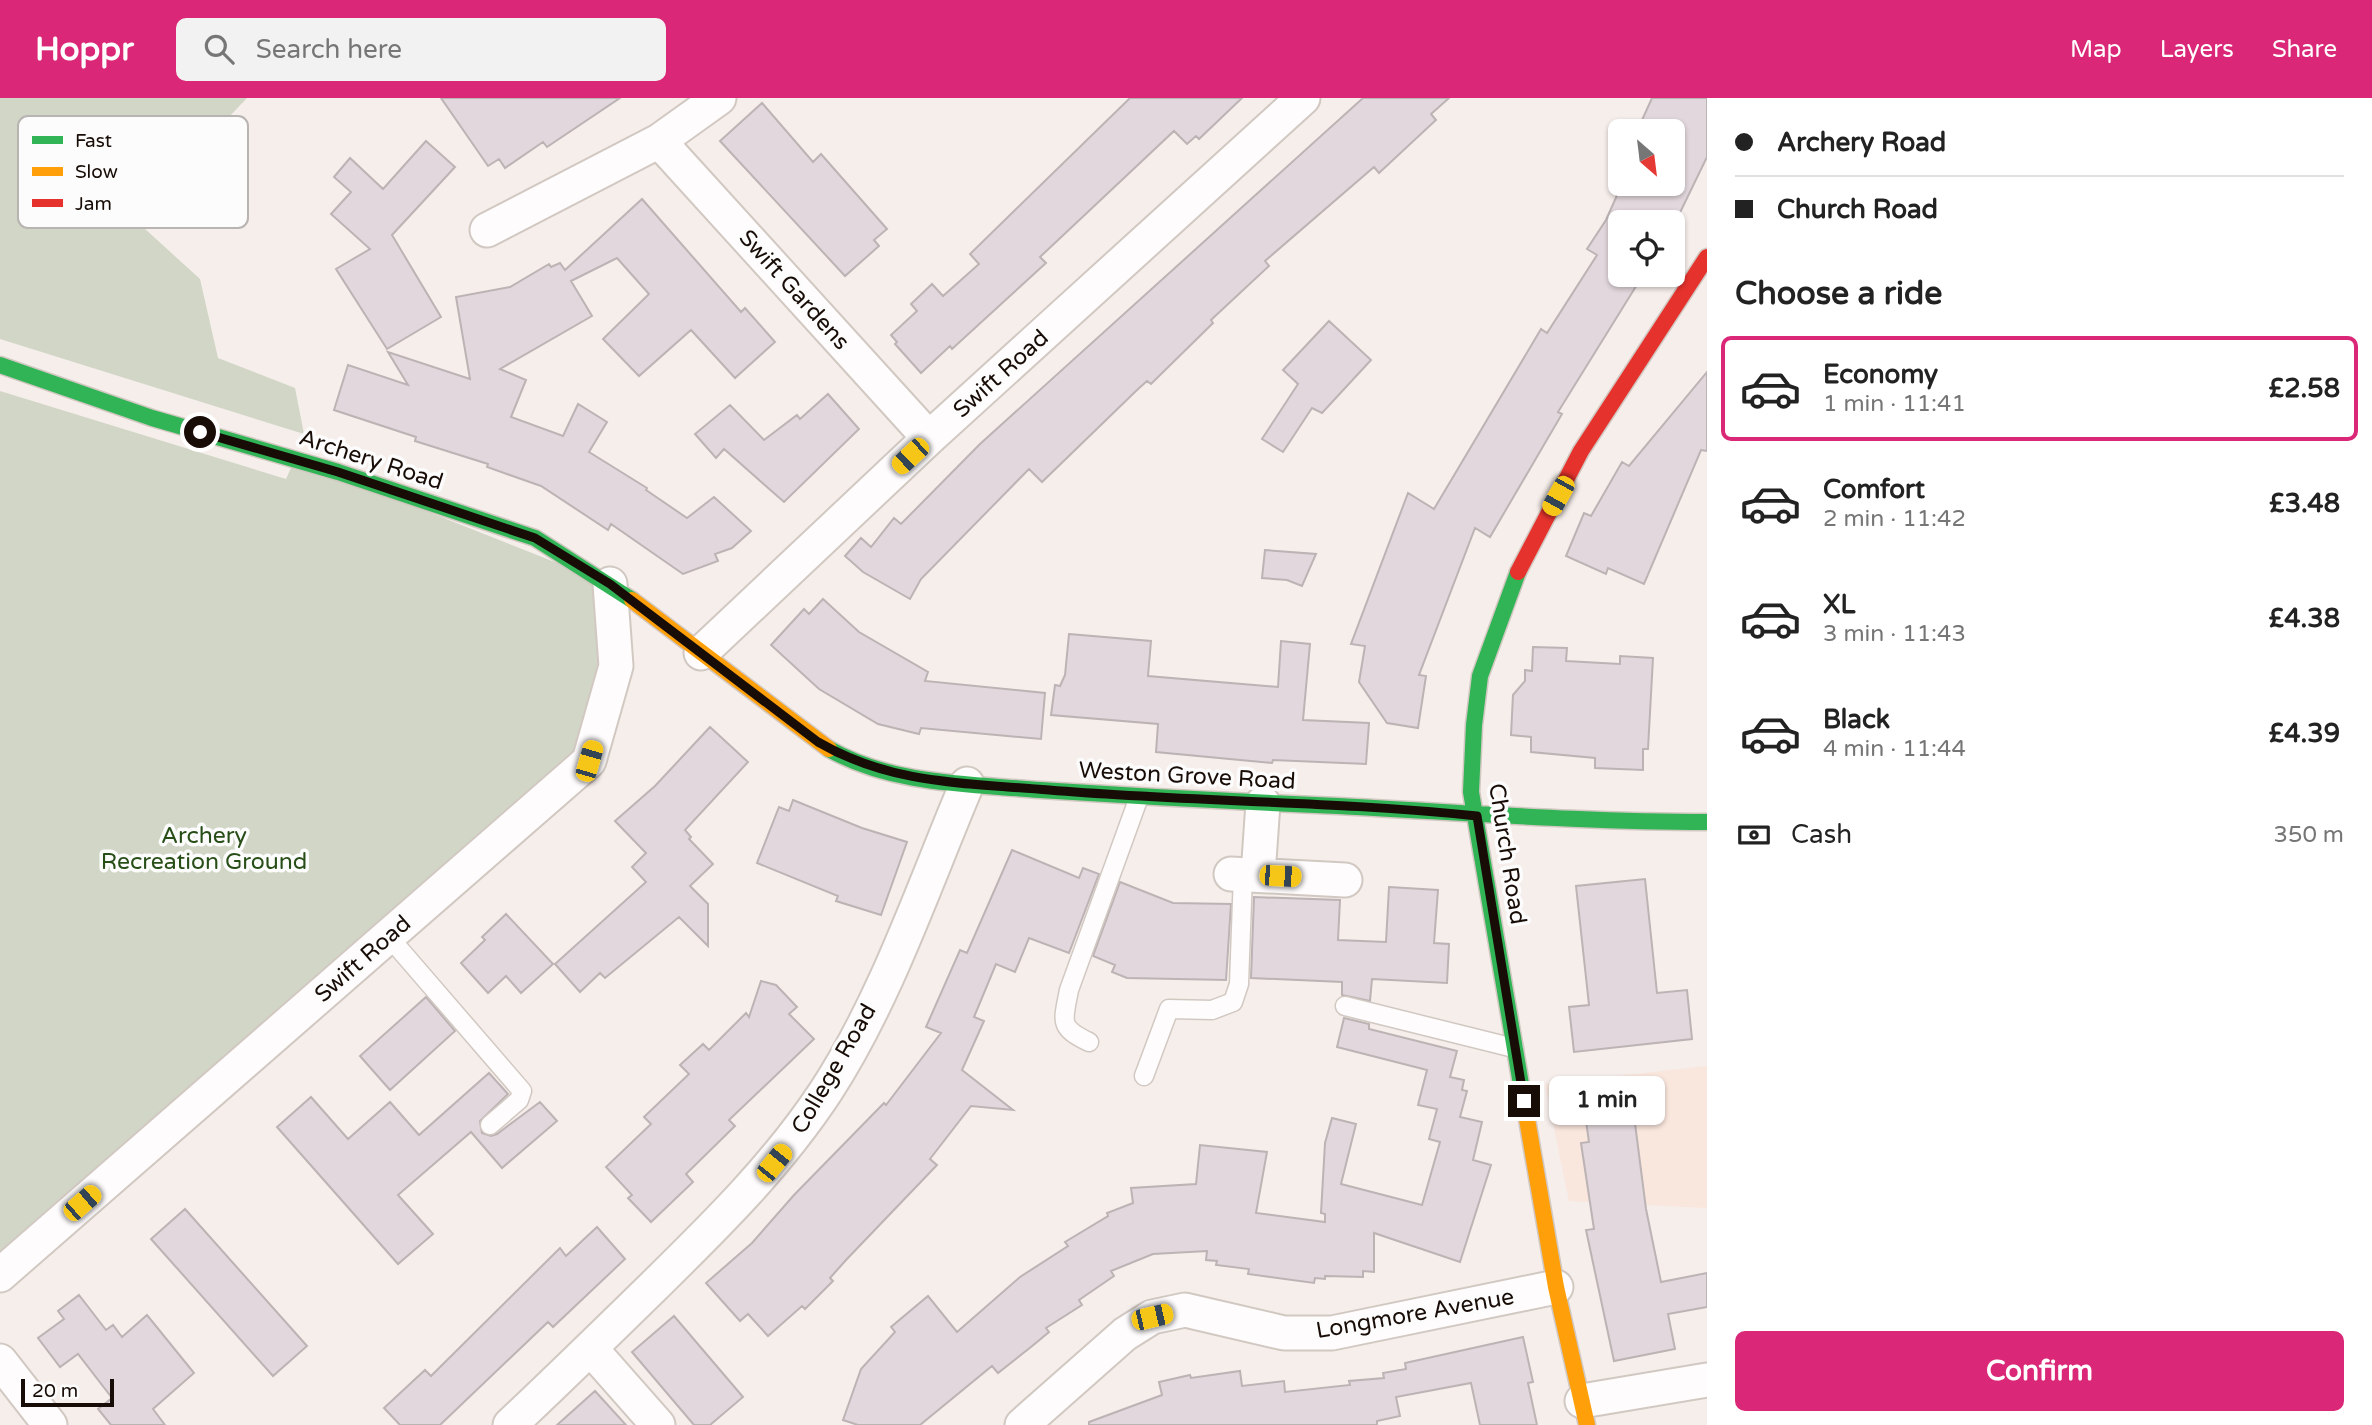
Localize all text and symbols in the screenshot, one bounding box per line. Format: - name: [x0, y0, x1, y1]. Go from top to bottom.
- search box: [176, 18, 666, 81]
- text: Hoppr: [35, 30, 134, 69]
- icon: search: [200, 30, 238, 68]
- text: Search here: [256, 34, 402, 65]
- text: Map: [2070, 35, 2122, 64]
- text: Layers: [2160, 35, 2234, 64]
- text: Share: [2272, 35, 2337, 64]
- legend: [18, 116, 248, 228]
- north arrow: [1608, 119, 1685, 196]
- map controls: [1608, 119, 1685, 287]
- text: Archery Road: [1777, 127, 1946, 158]
- text: Fast: [75, 130, 112, 152]
- text: Slow: [75, 161, 118, 183]
- text: Jam: [75, 193, 112, 215]
- text: Church Road: [1777, 194, 1938, 225]
- button: locate: [1608, 210, 1685, 287]
- street label: Swift Gardens: [733, 224, 855, 356]
- text: Choose a ride: [1735, 275, 1942, 313]
- street label: Swift Road: [948, 324, 1054, 424]
- icon: car: [1739, 357, 1802, 420]
- text: Economy: [1823, 359, 1938, 390]
- text: £2.58: [2269, 373, 2340, 404]
- text: 1 min · 11:41: [1823, 390, 1966, 418]
- route start: [184, 416, 216, 448]
- street label: Archery Road: [295, 424, 447, 496]
- car: [888, 434, 933, 478]
- icon: car: [1739, 472, 1802, 535]
- car: [1539, 473, 1578, 519]
- text: Comfort: [1823, 474, 1925, 505]
- text: £3.48: [2269, 488, 2340, 519]
- text: 2 min · 11:42: [1823, 505, 1966, 533]
- icon: car: [1739, 587, 1802, 650]
- text: XL: [1823, 589, 1855, 620]
- text: £4.38: [2269, 603, 2340, 634]
- text: 3 min · 11:43: [1823, 620, 1966, 648]
- icon: car: [1739, 702, 1802, 765]
- text: Black: [1823, 704, 1890, 735]
- text: £4.39: [2269, 718, 2340, 749]
- text: 4 min · 11:44: [1823, 735, 1966, 763]
- car: [574, 738, 605, 784]
- street label: Weston Grove Road: [1078, 756, 1296, 796]
- street label: Church Road: [1482, 781, 1532, 927]
- icon: cash: [1735, 816, 1773, 854]
- text: Cash: [1791, 819, 1852, 850]
- text: 350 m: [2274, 821, 2344, 849]
- park label: Archery Recreation Ground: [101, 822, 307, 876]
- car: [1259, 864, 1302, 888]
- street label: Swift Road: [309, 910, 417, 1008]
- street label: College Road: [786, 999, 882, 1139]
- callout: 1 min: [1548, 1076, 1664, 1126]
- route end: [1508, 1085, 1540, 1117]
- text: 1 min: [1576, 1086, 1638, 1114]
- car: [753, 1140, 796, 1186]
- car: [60, 1181, 105, 1225]
- street label: Longmore Avenue: [1314, 1283, 1516, 1345]
- car: [1130, 1302, 1175, 1332]
- button: Confirm: [1735, 1331, 2344, 1411]
- scale bar: [21, 1376, 114, 1408]
- text: 20 m: [32, 1380, 78, 1402]

